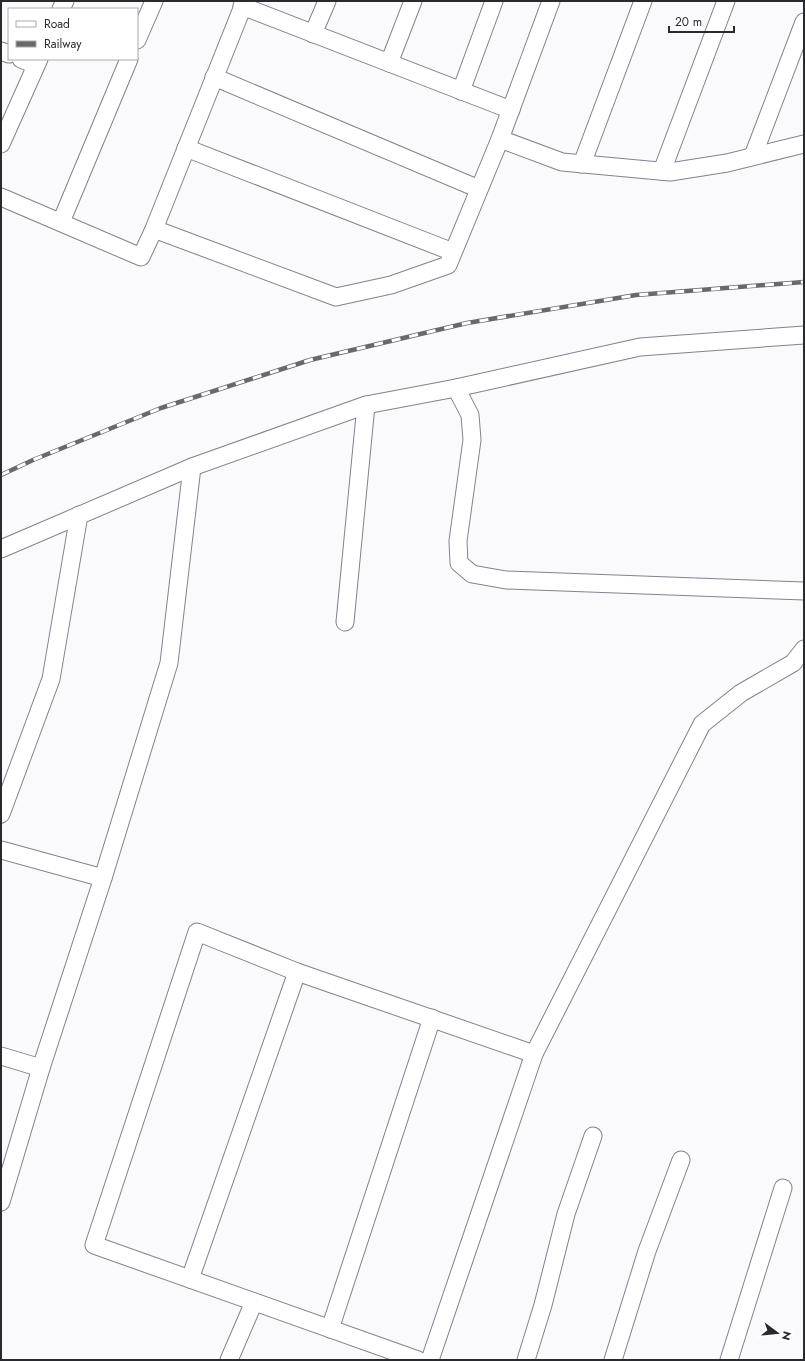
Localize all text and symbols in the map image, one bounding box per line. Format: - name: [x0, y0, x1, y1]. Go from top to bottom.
- legend: [8, 8, 138, 60]
- scale bar: [669, 8, 734, 34]
- text: 20 m: [675, 13, 702, 31]
- text: Road: [44, 15, 70, 33]
- text: Railway: [44, 35, 82, 53]
- north arrow: [757, 1313, 797, 1353]
- text: N: [778, 1329, 796, 1342]

